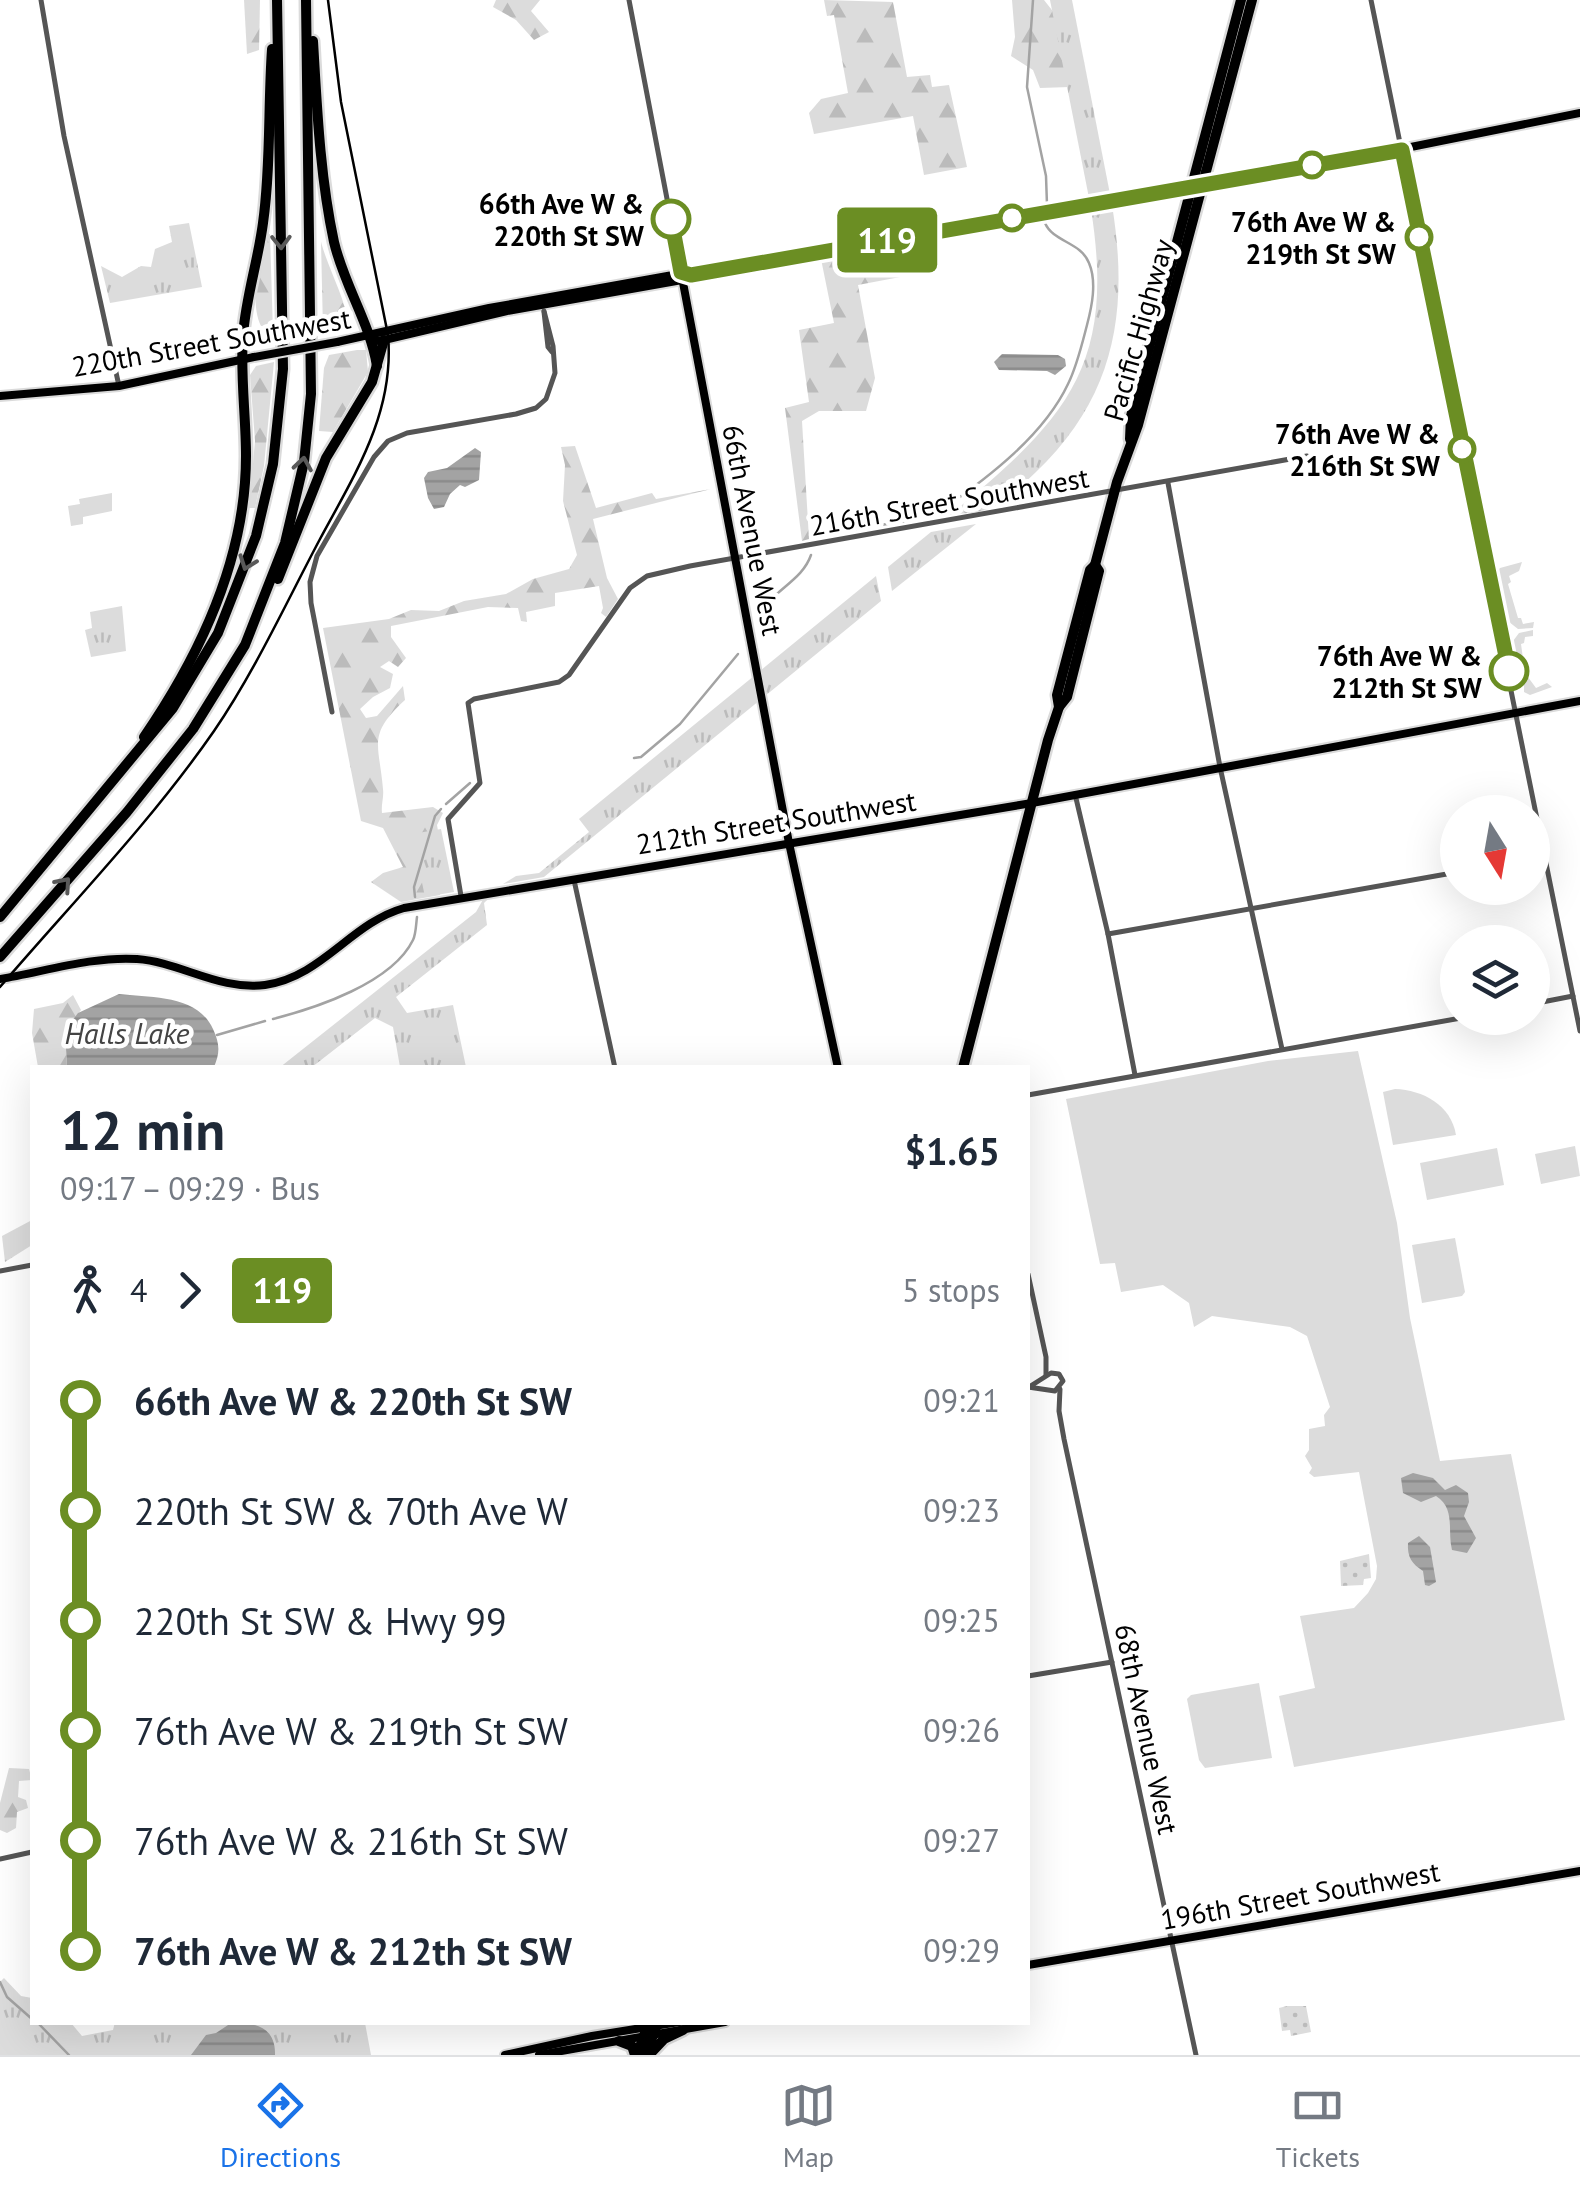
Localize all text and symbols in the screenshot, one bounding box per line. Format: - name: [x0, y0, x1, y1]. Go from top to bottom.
- unlabelled marker: [1299, 152, 1325, 178]
- place label: 66th Ave W & 220th St SW: [479, 185, 645, 254]
- marker: 66th Ave W & 220th St SW: [652, 200, 690, 238]
- place label: 76th Ave W & 219th St SW: [1231, 203, 1397, 272]
- unlabelled marker: [999, 205, 1025, 231]
- line badge: 119: [830, 208, 944, 272]
- text: 119: [857, 217, 917, 263]
- marker: 76th Ave W & 219th St SW: [1406, 224, 1432, 250]
- one-way arrow: [270, 234, 292, 250]
- street label: Pacific Highway: [1094, 235, 1182, 425]
- street label: 220th Street Southwest: [69, 299, 354, 385]
- place label: 76th Ave W & 216th St SW: [1275, 415, 1441, 484]
- street label: 66th Avenue West: [714, 422, 792, 639]
- marker: 76th Ave W & 216th St SW: [1449, 436, 1475, 462]
- one-way arrow: [292, 455, 313, 472]
- street label: 216th Street Southwest: [807, 458, 1092, 544]
- one-way arrow: [238, 553, 259, 570]
- place label: 76th Ave W & 212th St SW: [1317, 637, 1483, 706]
- marker: 76th Ave W & 212th St SW: [1490, 652, 1528, 690]
- street label: 212th Street Southwest: [634, 782, 919, 862]
- north arrow: [1440, 795, 1550, 905]
- map controls: [1440, 795, 1550, 1035]
- one-way arrow: [53, 877, 71, 896]
- button: layers: [1440, 925, 1550, 1035]
- water label: Halls Lake: [65, 1013, 190, 1052]
- text: 12 min: [60, 1094, 225, 1165]
- text: $1.65: [904, 1126, 1000, 1175]
- text: 09:17 – 09:29 · Bus: [60, 1167, 320, 1209]
- icon: walk: [60, 1263, 115, 1318]
- icon: forward: [162, 1263, 217, 1318]
- text: 119: [252, 1267, 312, 1313]
- text: 4: [130, 1269, 147, 1311]
- text: 5 stops: [902, 1269, 1000, 1311]
- text: 66th Ave W & 220th St SW: [134, 1376, 572, 1425]
- text: 09:21: [923, 1379, 1000, 1421]
- text: 220th St SW & 70th Ave W: [134, 1486, 568, 1535]
- text: 09:23: [923, 1489, 1000, 1531]
- text: 220th St SW & Hwy 99: [134, 1596, 507, 1645]
- text: 09:25: [923, 1599, 1000, 1641]
- street label: 68th Avenue West: [1107, 1621, 1187, 1838]
- text: 76th Ave W & 219th St SW: [134, 1706, 568, 1755]
- text: 09:26: [923, 1709, 1000, 1751]
- text: 76th Ave W & 216th St SW: [134, 1816, 568, 1865]
- text: 09:27: [923, 1819, 1000, 1861]
- street label: 196th Street Southwest: [1158, 1852, 1443, 1938]
- text: 76th Ave W & 212th St SW: [134, 1926, 572, 1975]
- text: 09:29: [923, 1929, 1000, 1971]
- tab: Directions: [220, 2078, 341, 2175]
- tab: Map: [781, 2078, 836, 2175]
- tab: Tickets: [1276, 2078, 1360, 2175]

